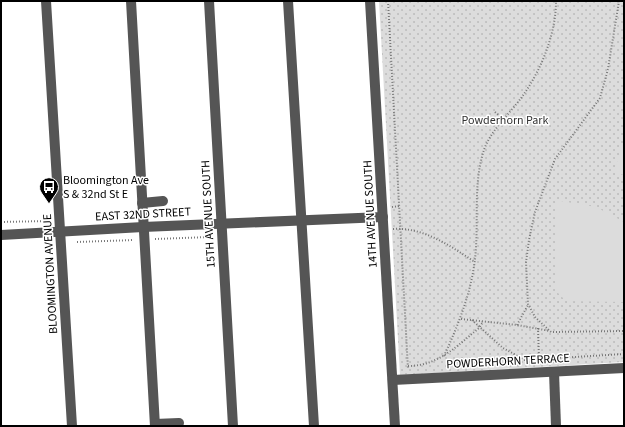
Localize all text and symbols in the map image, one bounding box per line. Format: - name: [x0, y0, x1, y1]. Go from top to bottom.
- park label: Powderhorn Park: [462, 112, 549, 129]
- street label: 15TH AVENUE SOUTH: [197, 160, 220, 268]
- street label: 14TH AVENUE SOUTH: [359, 160, 382, 268]
- place label: Bloomington Ave S & 32nd St E: [63, 172, 149, 203]
- bus stop icon: Bloomington Ave S & 32nd St E: [38, 176, 60, 204]
- street label: EAST 32ND STREET: [95, 203, 192, 225]
- street label: BLOOMINGTON AVENUE: [39, 213, 62, 334]
- street label: POWDERHORN TERRACE: [446, 350, 570, 373]

